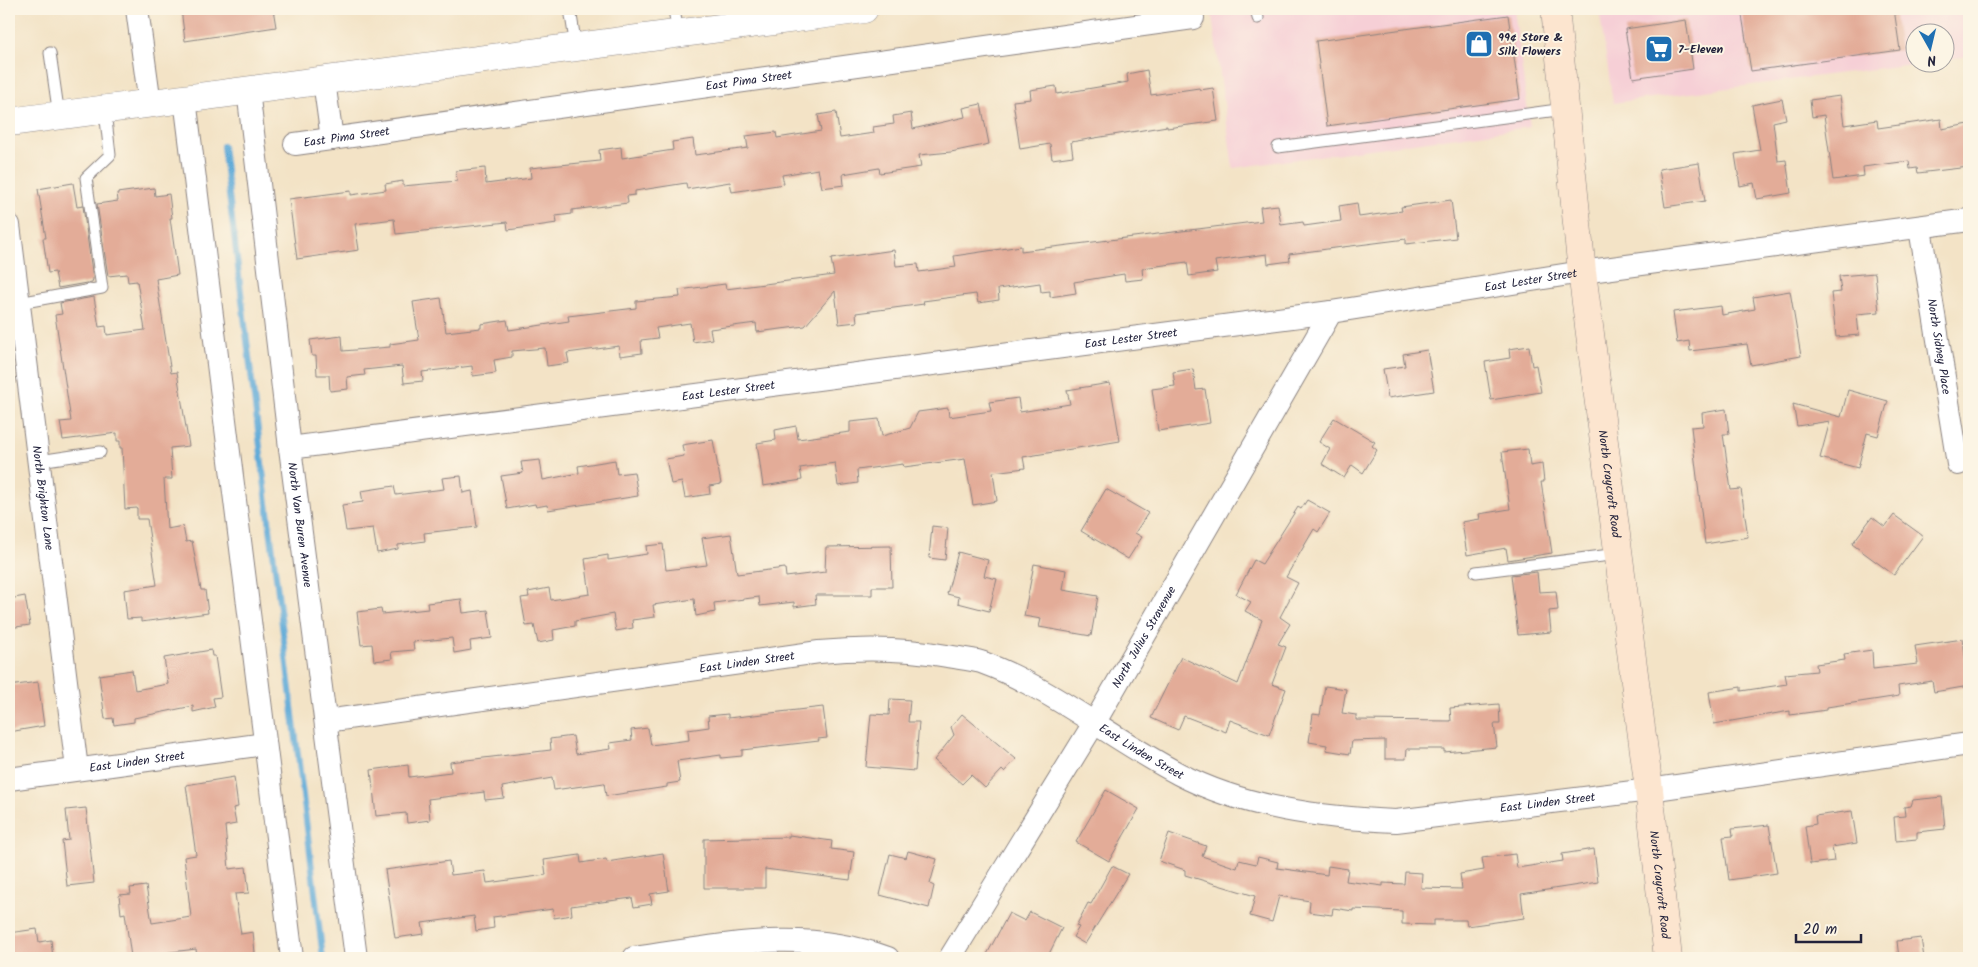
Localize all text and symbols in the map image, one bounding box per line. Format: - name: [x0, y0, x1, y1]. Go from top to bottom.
- north arrow: [1906, 22, 1956, 72]
- place label: 99¢ Store & Silk Flowers: [1498, 28, 1563, 61]
- shop icon: 99¢ Store & Silk Flowers: [1464, 29, 1494, 59]
- supermarket icon: 7-Eleven: [1644, 34, 1674, 64]
- place label: 7-Eleven: [1678, 40, 1724, 59]
- text: N: [1926, 48, 1938, 71]
- street label: East Pima Street: [704, 65, 793, 96]
- street label: East Pima Street: [302, 122, 391, 153]
- street label: East Lester Street: [1483, 264, 1579, 297]
- street label: North Sidney Place: [1922, 297, 1956, 396]
- street label: East Lester Street: [1083, 323, 1179, 354]
- street label: East Lester Street: [681, 376, 776, 407]
- street label: North Craycroft Road: [1593, 429, 1625, 540]
- street label: North Brighton Lane: [27, 444, 59, 552]
- street label: North Van Buren Avenue: [282, 461, 317, 589]
- street label: North Julius Stravenue: [1107, 582, 1181, 692]
- street label: East Linden Street: [698, 646, 796, 679]
- street label: East Linden Street: [1095, 719, 1187, 785]
- street label: East Linden Street: [88, 746, 186, 778]
- street label: East Linden Street: [1499, 788, 1597, 818]
- street label: North Craycroft Road: [1644, 830, 1675, 941]
- scale bar: [1796, 912, 1860, 944]
- text: 20 m: [1803, 918, 1837, 942]

